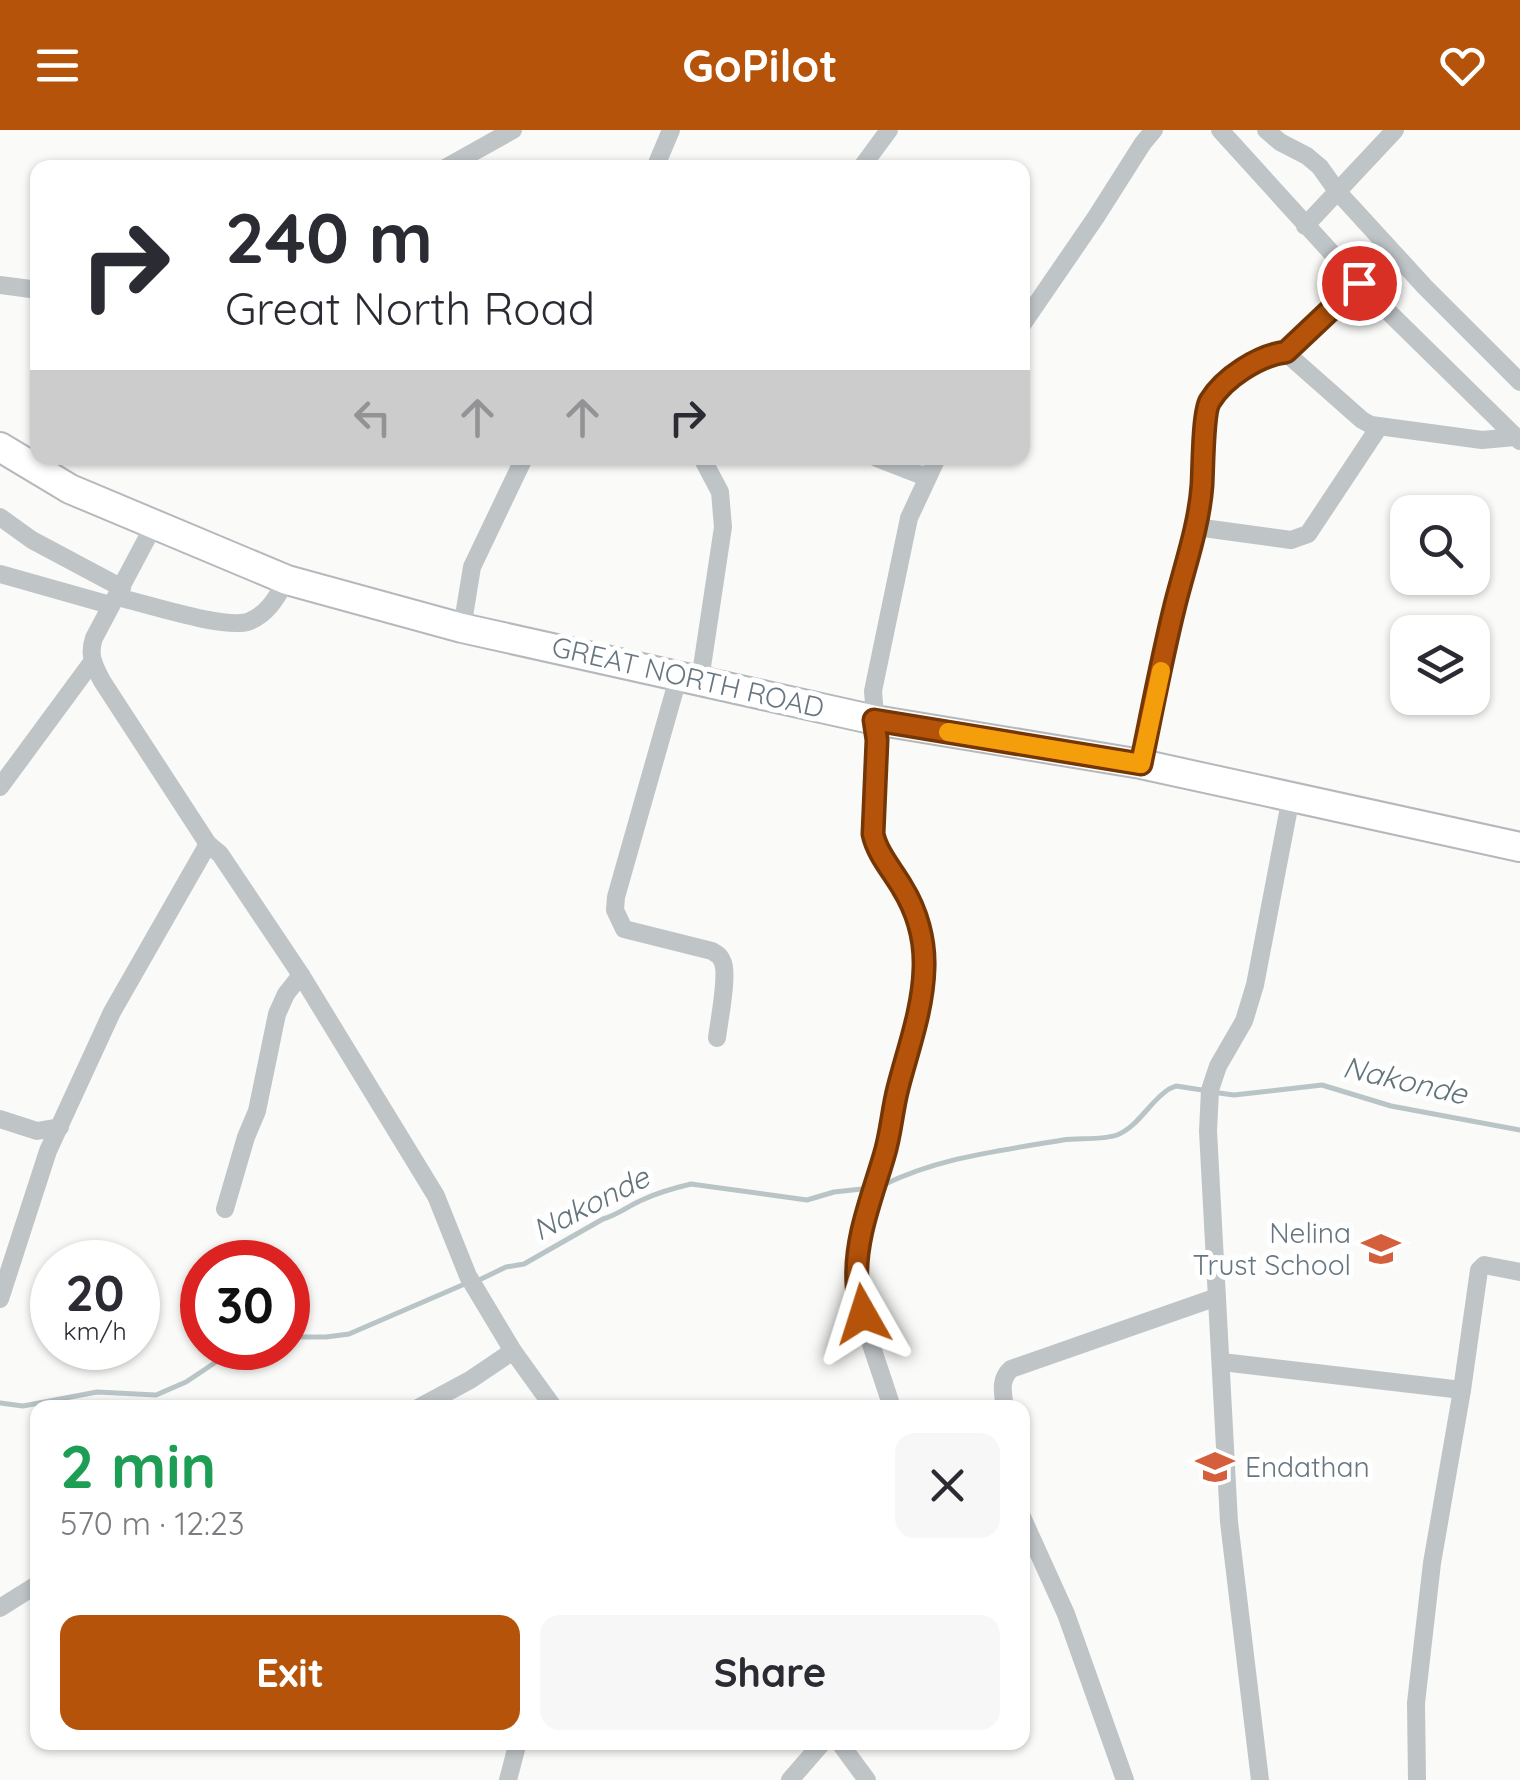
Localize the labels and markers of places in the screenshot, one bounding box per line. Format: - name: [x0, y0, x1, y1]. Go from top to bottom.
- pin: [1317, 241, 1402, 326]
- place label: Nelina Trust School: [1192, 1215, 1351, 1282]
- school or university icon: Nelina Trust School: [1360, 1228, 1402, 1270]
- school or university icon: Endathan: [1194, 1446, 1236, 1488]
- place label: Endathan: [1245, 1449, 1370, 1484]

